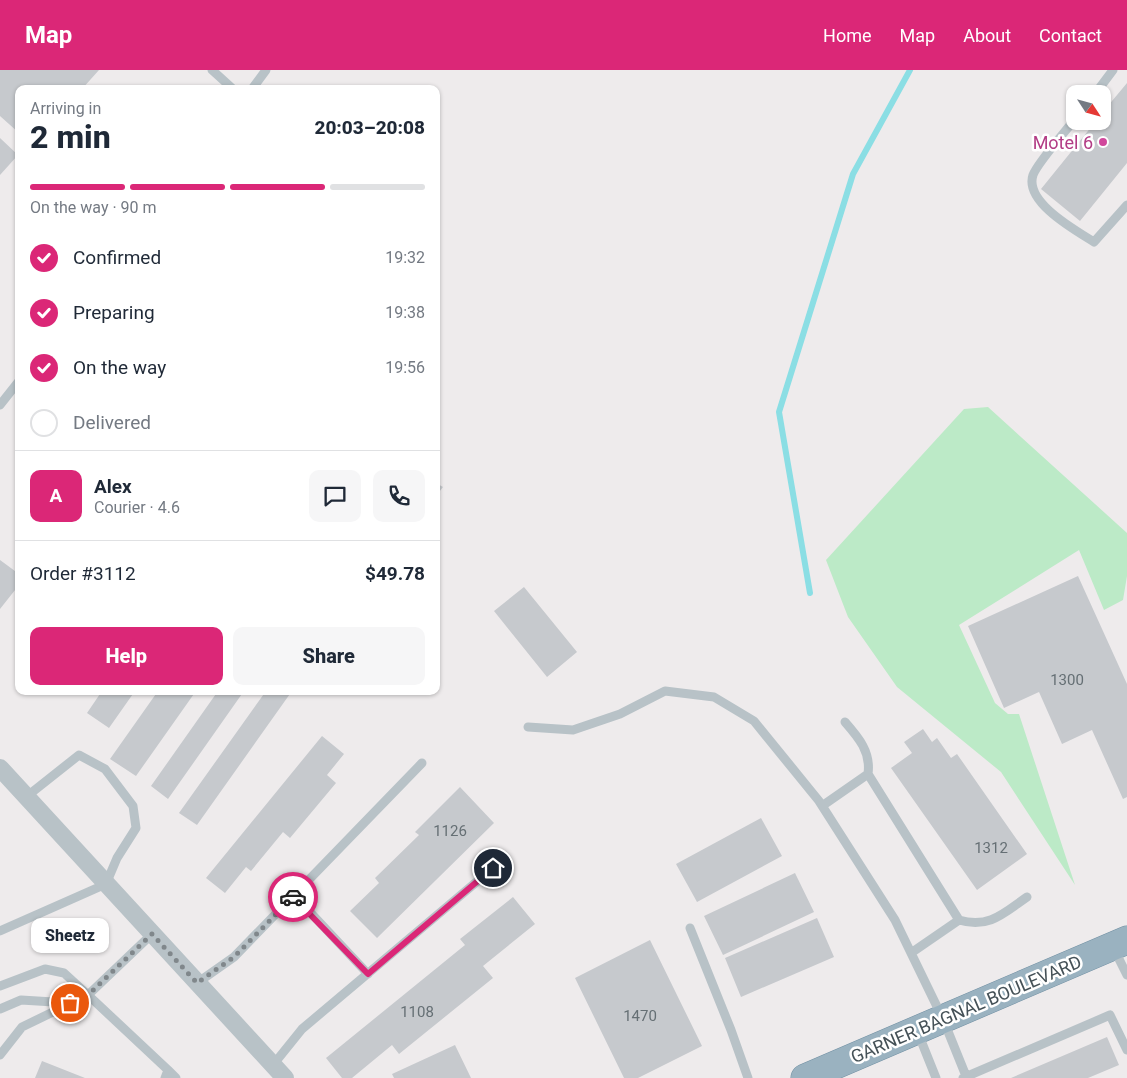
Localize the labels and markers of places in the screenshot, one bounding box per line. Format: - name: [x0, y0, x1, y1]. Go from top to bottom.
- place label: Motel 6: [1033, 132, 1093, 153]
- marker: Motel 6: [1097, 136, 1109, 148]
- pin: [472, 847, 514, 889]
- callout: Sheetz: [31, 918, 109, 953]
- pin: [49, 982, 91, 1024]

